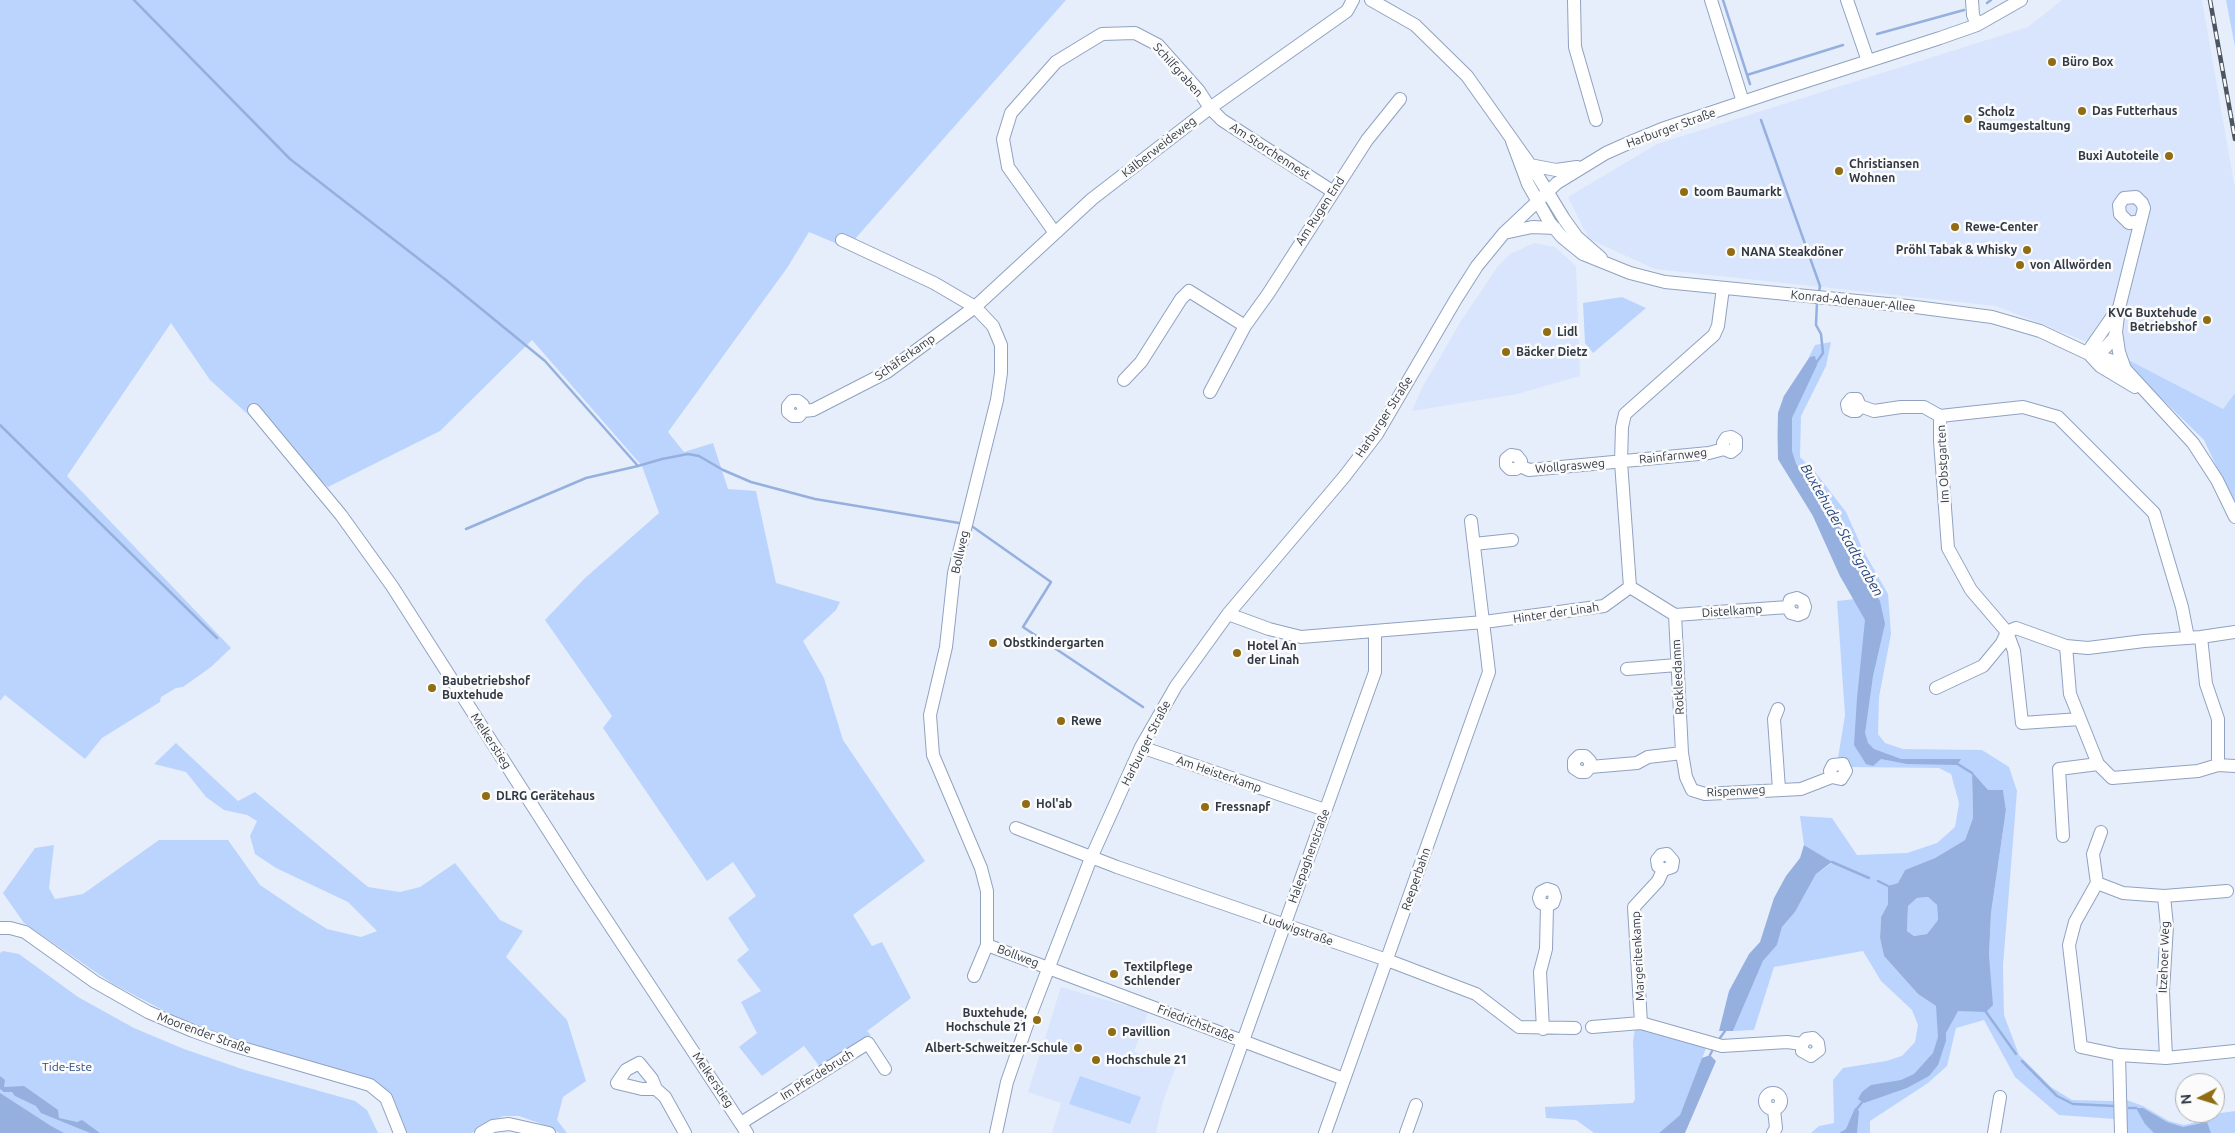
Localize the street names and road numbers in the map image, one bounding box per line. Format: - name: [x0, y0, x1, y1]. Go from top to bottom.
- street label: Schilfgraben: [1150, 40, 1206, 100]
- street label: Harburger Straße: [1624, 105, 1718, 151]
- street label: Kälberweideweg: [1119, 114, 1199, 180]
- street label: Am Storchennest: [1227, 120, 1313, 182]
- street label: Am Rugen End: [1292, 174, 1348, 248]
- street label: Konrad-Adenauer-Allee: [1790, 287, 1916, 315]
- street label: Schäferkamp: [872, 331, 938, 383]
- street label: Harburger Straße: [1352, 374, 1416, 460]
- street label: Im Obstgarten: [1934, 425, 1952, 503]
- street label: Rainfarnweg: [1638, 445, 1708, 467]
- street label: Wollgrasweg: [1535, 456, 1605, 476]
- street label: Bollweg: [948, 529, 972, 575]
- street label: Hinter der Linah: [1512, 600, 1600, 626]
- street label: Distelkamp: [1701, 602, 1763, 620]
- street label: Rotkleedamm: [1669, 639, 1687, 715]
- street label: Harburger Straße: [1118, 698, 1174, 788]
- street label: Melkerstieg: [468, 710, 514, 772]
- street label: Am Heisterkamp: [1174, 753, 1264, 795]
- street label: Rispenweg: [1706, 782, 1766, 800]
- street label: Halepaghenstraße: [1285, 807, 1333, 905]
- street label: Reeperbahn: [1398, 846, 1434, 912]
- street label: Ludwigstraße: [1261, 911, 1335, 949]
- street label: Margeritenkamp: [1628, 911, 1648, 1001]
- street label: Itzehoer Weg: [2156, 921, 2172, 993]
- street label: Bollweg: [995, 941, 1041, 971]
- street label: Friedrichstraße: [1155, 1002, 1237, 1044]
- street label: Moorender Straße: [155, 1009, 253, 1057]
- street label: Im Pferdebruch: [778, 1047, 856, 1103]
- street label: Melkerstieg: [689, 1050, 737, 1110]

